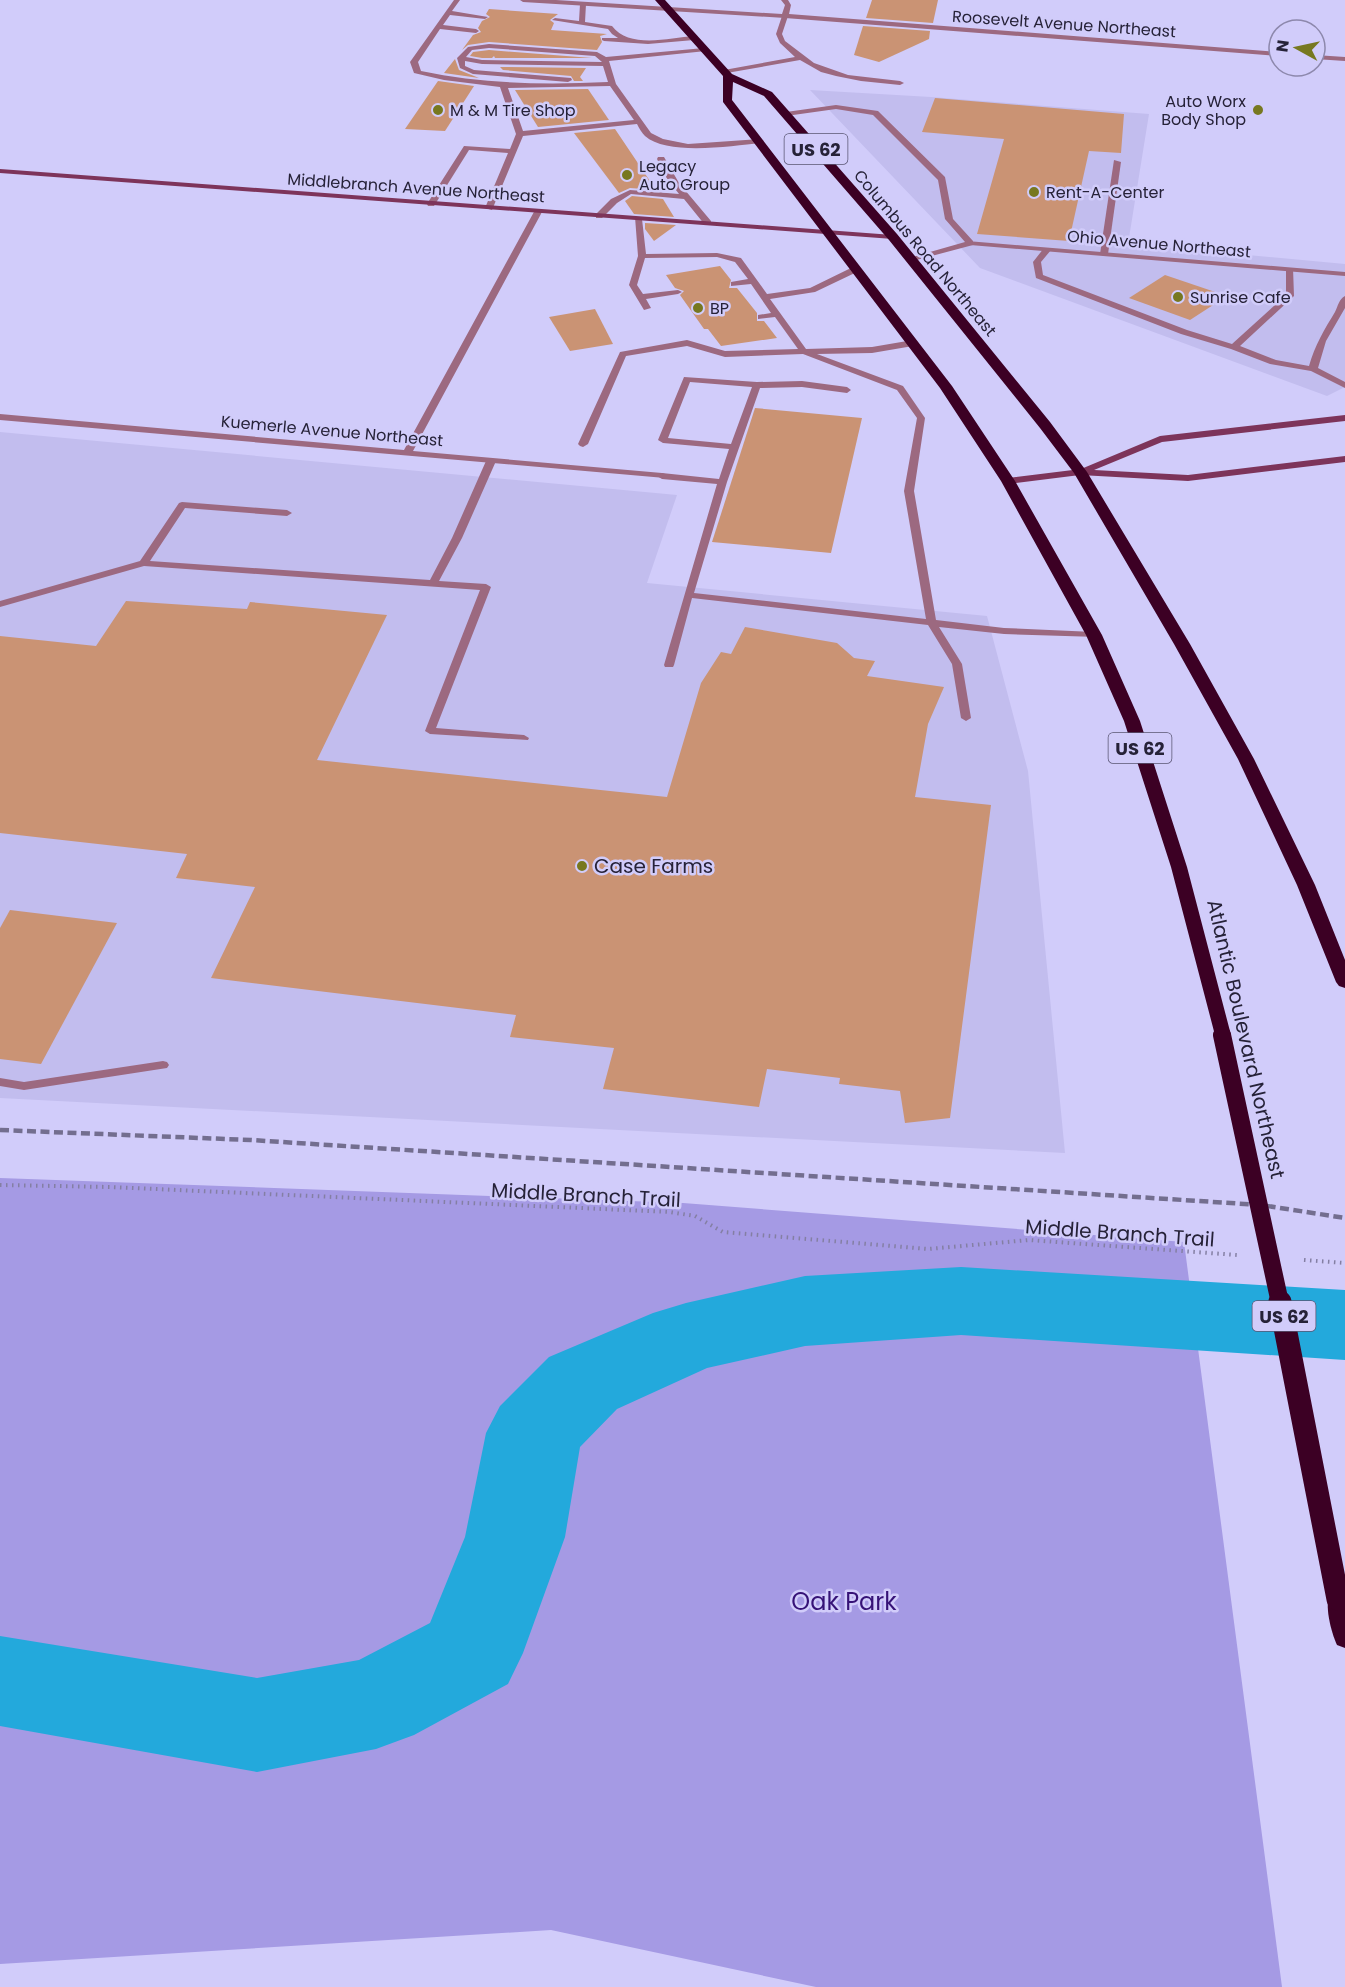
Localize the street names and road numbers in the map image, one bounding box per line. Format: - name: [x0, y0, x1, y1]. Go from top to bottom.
- street label: Roosevelt Avenue Northeast: [951, 5, 1177, 43]
- road number: US 62: [784, 134, 848, 164]
- street label: Columbus Road Northeast: [848, 165, 1002, 341]
- street label: Middlebranch Avenue Northeast: [286, 168, 546, 208]
- street label: Ohio Avenue Northeast: [1066, 225, 1252, 263]
- street label: Kuemerle Avenue Northeast: [220, 410, 444, 452]
- road number: US 62: [1108, 733, 1172, 763]
- street label: Atlantic Boulevard Northeast: [1200, 897, 1292, 1181]
- street label: Middle Branch Trail: [490, 1176, 682, 1214]
- street label: Middle Branch Trail: [1024, 1212, 1216, 1254]
- road number: US 62: [1252, 1301, 1316, 1331]

